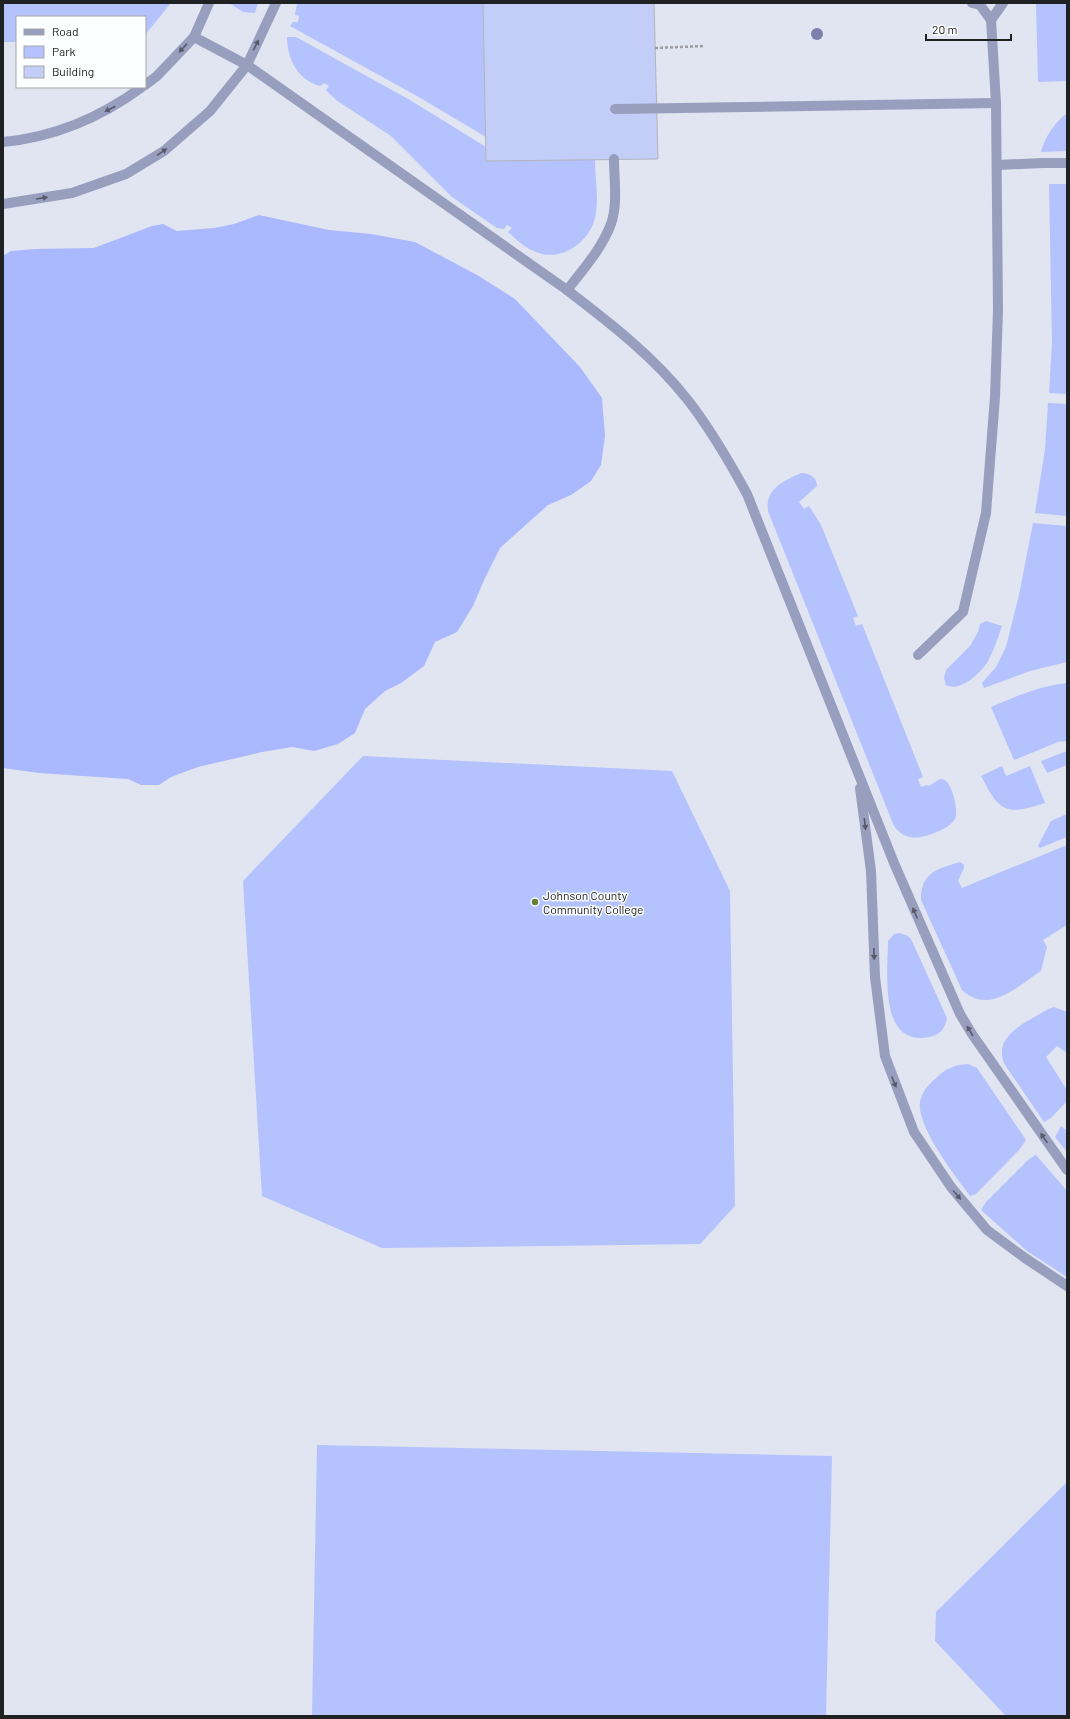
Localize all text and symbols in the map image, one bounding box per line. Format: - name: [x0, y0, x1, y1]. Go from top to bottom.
- legend: [16, 16, 146, 88]
- scale bar: [926, 16, 1011, 42]
- text: 20 m: [932, 22, 958, 36]
- text: Road: [52, 24, 79, 38]
- one-way arrow: [253, 40, 259, 51]
- text: Park: [52, 44, 76, 58]
- one-way arrow: [179, 44, 188, 53]
- text: Building: [52, 64, 94, 78]
- one-way arrow: [104, 105, 116, 112]
- one-way arrow: [156, 148, 167, 156]
- one-way arrow: [35, 195, 48, 201]
- one-way arrow: [862, 818, 868, 830]
- place label: Johnson County Community College: [543, 888, 643, 916]
- marker: Johnson County Community College: [530, 897, 540, 907]
- one-way arrow: [912, 907, 918, 919]
- one-way arrow: [871, 948, 877, 961]
- one-way arrow: [967, 1025, 974, 1037]
- one-way arrow: [892, 1076, 898, 1088]
- one-way arrow: [1040, 1133, 1048, 1143]
- one-way arrow: [952, 1189, 961, 1200]

